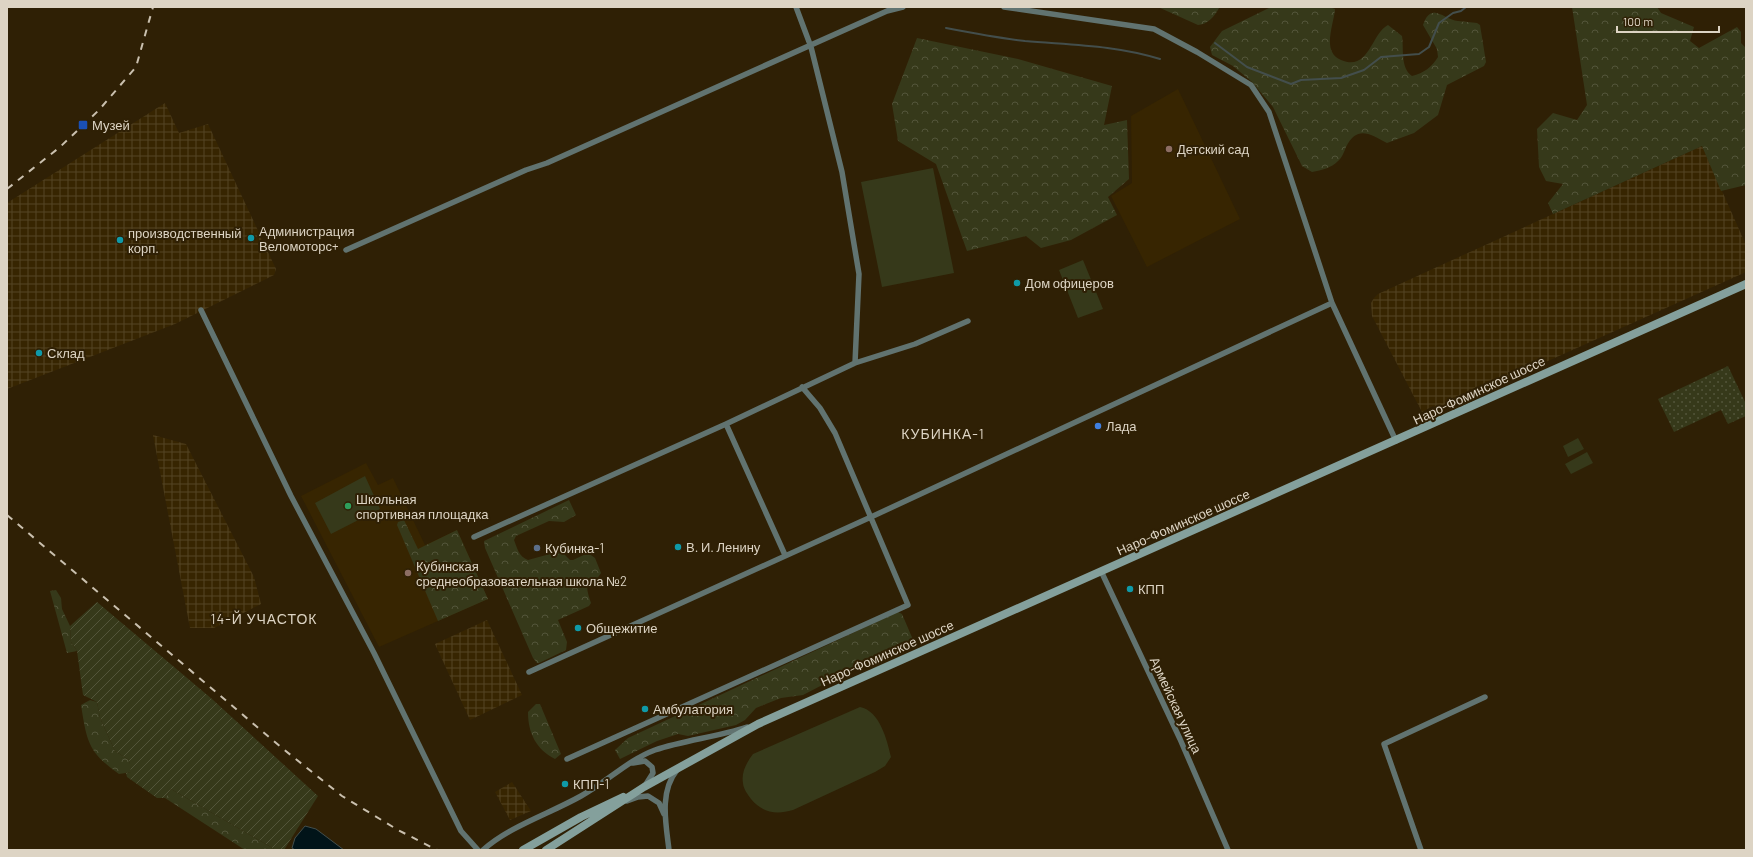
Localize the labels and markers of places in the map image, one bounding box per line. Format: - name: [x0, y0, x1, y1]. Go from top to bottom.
- place label: Музей: [92, 117, 130, 133]
- marker: Музей: [77, 119, 89, 131]
- place label: Детский сад: [1177, 141, 1249, 157]
- marker: Детский сад: [1164, 144, 1174, 154]
- place label: Администрация Веломоторс+: [259, 223, 355, 254]
- place label: производственный корп.: [128, 225, 241, 256]
- marker: Администрация Веломоторс+: [246, 233, 256, 243]
- marker: производственный корп.: [115, 235, 125, 245]
- place label: Дом офицеров: [1025, 275, 1114, 291]
- marker: Дом офицеров: [1012, 278, 1022, 288]
- place label: Склад: [47, 345, 85, 361]
- marker: Склад: [34, 348, 44, 358]
- place label: Лада: [1106, 418, 1137, 434]
- marker: Лада: [1093, 421, 1103, 431]
- place label: Школьная спортивная площадка: [356, 491, 489, 522]
- marker: Школьная спортивная площадка: [343, 501, 353, 511]
- place label: В. И. Ленину: [686, 539, 761, 555]
- place label: Кубинка-1: [545, 540, 604, 556]
- marker: В. И. Ленину: [673, 542, 683, 552]
- marker: Кубинка-1: [532, 543, 542, 553]
- place label: Кубинская среднеобразовательная школа №2: [416, 558, 627, 589]
- marker: Кубинская среднеобразовательная школа №2: [403, 568, 413, 578]
- place label: КПП: [1138, 581, 1164, 597]
- marker: КПП: [1125, 584, 1135, 594]
- place label: Общежитие: [586, 620, 658, 636]
- marker: Общежитие: [573, 623, 583, 633]
- place label: Амбулатория: [653, 701, 733, 717]
- marker: Амбулатория: [640, 704, 650, 714]
- place label: КПП-1: [573, 776, 609, 792]
- marker: КПП-1: [560, 779, 570, 789]

